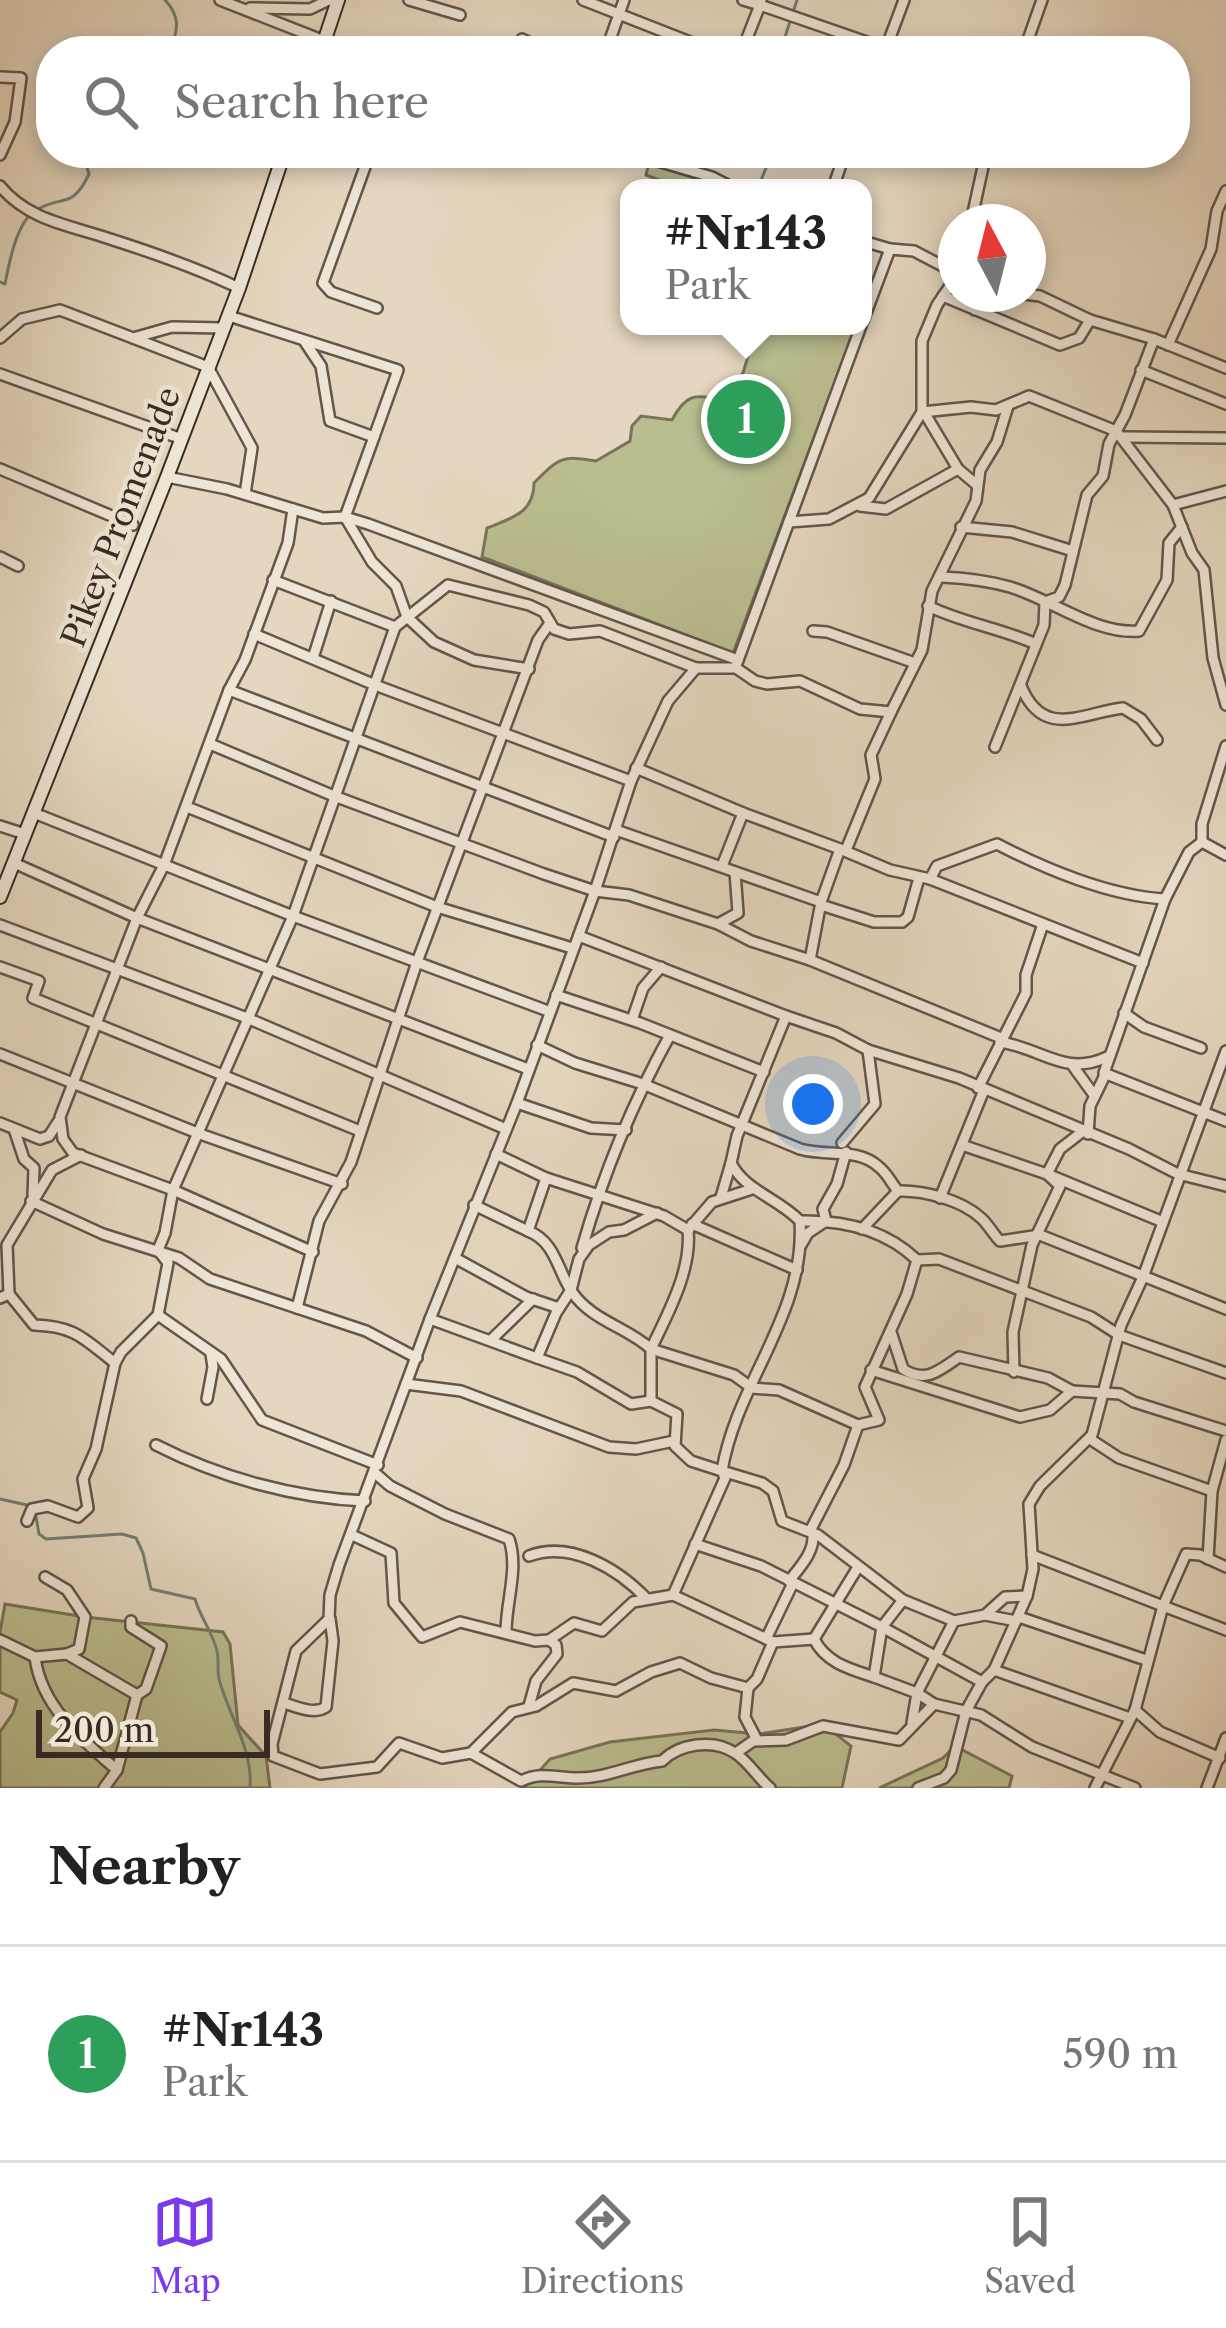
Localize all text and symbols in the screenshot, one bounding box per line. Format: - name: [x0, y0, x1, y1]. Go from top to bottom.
- search box: [36, 36, 1190, 168]
- icon: search: [78, 69, 144, 135]
- text: Search here: [174, 74, 429, 130]
- popup: [620, 179, 872, 335]
- north arrow: [938, 204, 1046, 312]
- text: #Nr143: [665, 205, 827, 261]
- text: Park: [665, 261, 750, 309]
- pin: 1: [707, 374, 785, 464]
- street label: Pikey Promenade: [53, 381, 189, 653]
- your location: [783, 1074, 843, 1134]
- scale bar: [36, 1704, 270, 1757]
- text: 200 m: [54, 1710, 154, 1751]
- text: Nearby: [48, 1835, 240, 1897]
- text: #Nr143: [162, 2002, 324, 2058]
- text: 1: [78, 2030, 96, 2078]
- text: 590 m: [1063, 2030, 1178, 2078]
- text: Park: [162, 2058, 247, 2106]
- tab: Map: [150, 2189, 221, 2302]
- tab: Directions: [521, 2189, 684, 2302]
- tab: Saved: [984, 2189, 1076, 2302]

